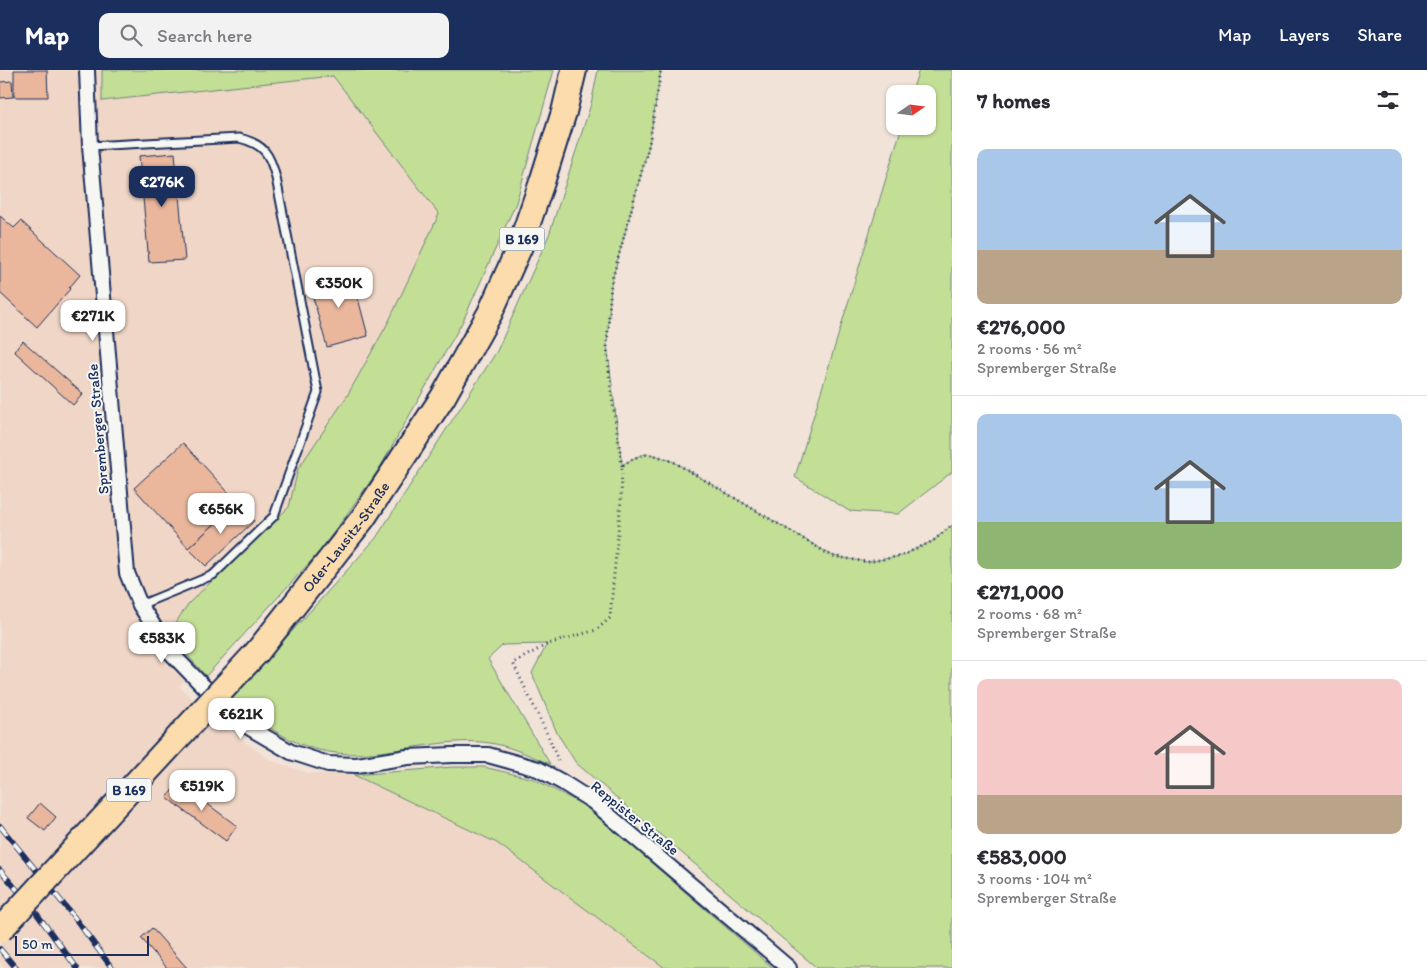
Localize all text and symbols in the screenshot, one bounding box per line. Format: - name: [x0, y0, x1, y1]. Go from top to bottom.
- search box: [99, 13, 449, 58]
- text: Map: [25, 21, 69, 50]
- icon: search: [117, 21, 145, 49]
- text: Search here: [157, 24, 252, 47]
- text: Map: [1218, 24, 1251, 46]
- text: Layers: [1279, 24, 1329, 46]
- text: Share: [1357, 24, 1402, 46]
- north arrow: [886, 85, 936, 135]
- map controls: [886, 85, 936, 135]
- icon: filters: [1374, 86, 1402, 114]
- text: 7 homes: [977, 88, 1051, 113]
- pin: €276K: [127, 166, 197, 208]
- text: €276K: [140, 172, 184, 191]
- icon: home: [1145, 181, 1235, 271]
- road number: B 169: [500, 227, 544, 250]
- pin: €350K: [304, 266, 374, 309]
- text: €350K: [316, 273, 362, 292]
- pin: €271K: [58, 300, 128, 342]
- text: €271K: [71, 306, 115, 325]
- text: €276,000: [977, 314, 1065, 339]
- text: 2 rooms · 56 m²: [977, 339, 1082, 358]
- text: Spremberger Straße: [977, 358, 1117, 377]
- street label: Spremberger Straße: [83, 363, 113, 495]
- icon: home: [1145, 447, 1235, 537]
- street label: Oder-Lausitz-Straße: [299, 478, 394, 596]
- pin: €656K: [186, 492, 256, 535]
- text: €656K: [199, 499, 243, 518]
- text: €271,000: [977, 579, 1064, 604]
- text: 2 rooms · 68 m²: [977, 604, 1082, 623]
- pin: €583K: [127, 622, 197, 664]
- text: Spremberger Straße: [977, 623, 1117, 642]
- text: €583K: [139, 628, 185, 647]
- pin: €621K: [206, 698, 276, 740]
- text: €621K: [219, 704, 263, 723]
- icon: home: [1145, 712, 1235, 802]
- pin: €519K: [167, 770, 237, 812]
- text: €519K: [180, 776, 224, 795]
- street label: Reppister Straße: [587, 777, 683, 859]
- road number: B 169: [106, 778, 152, 802]
- text: €583,000: [977, 844, 1067, 869]
- text: 3 rooms · 104 m²: [977, 869, 1092, 888]
- text: Spremberger Straße: [977, 888, 1117, 907]
- scale bar: [15, 933, 149, 956]
- text: 50 m: [22, 936, 53, 953]

